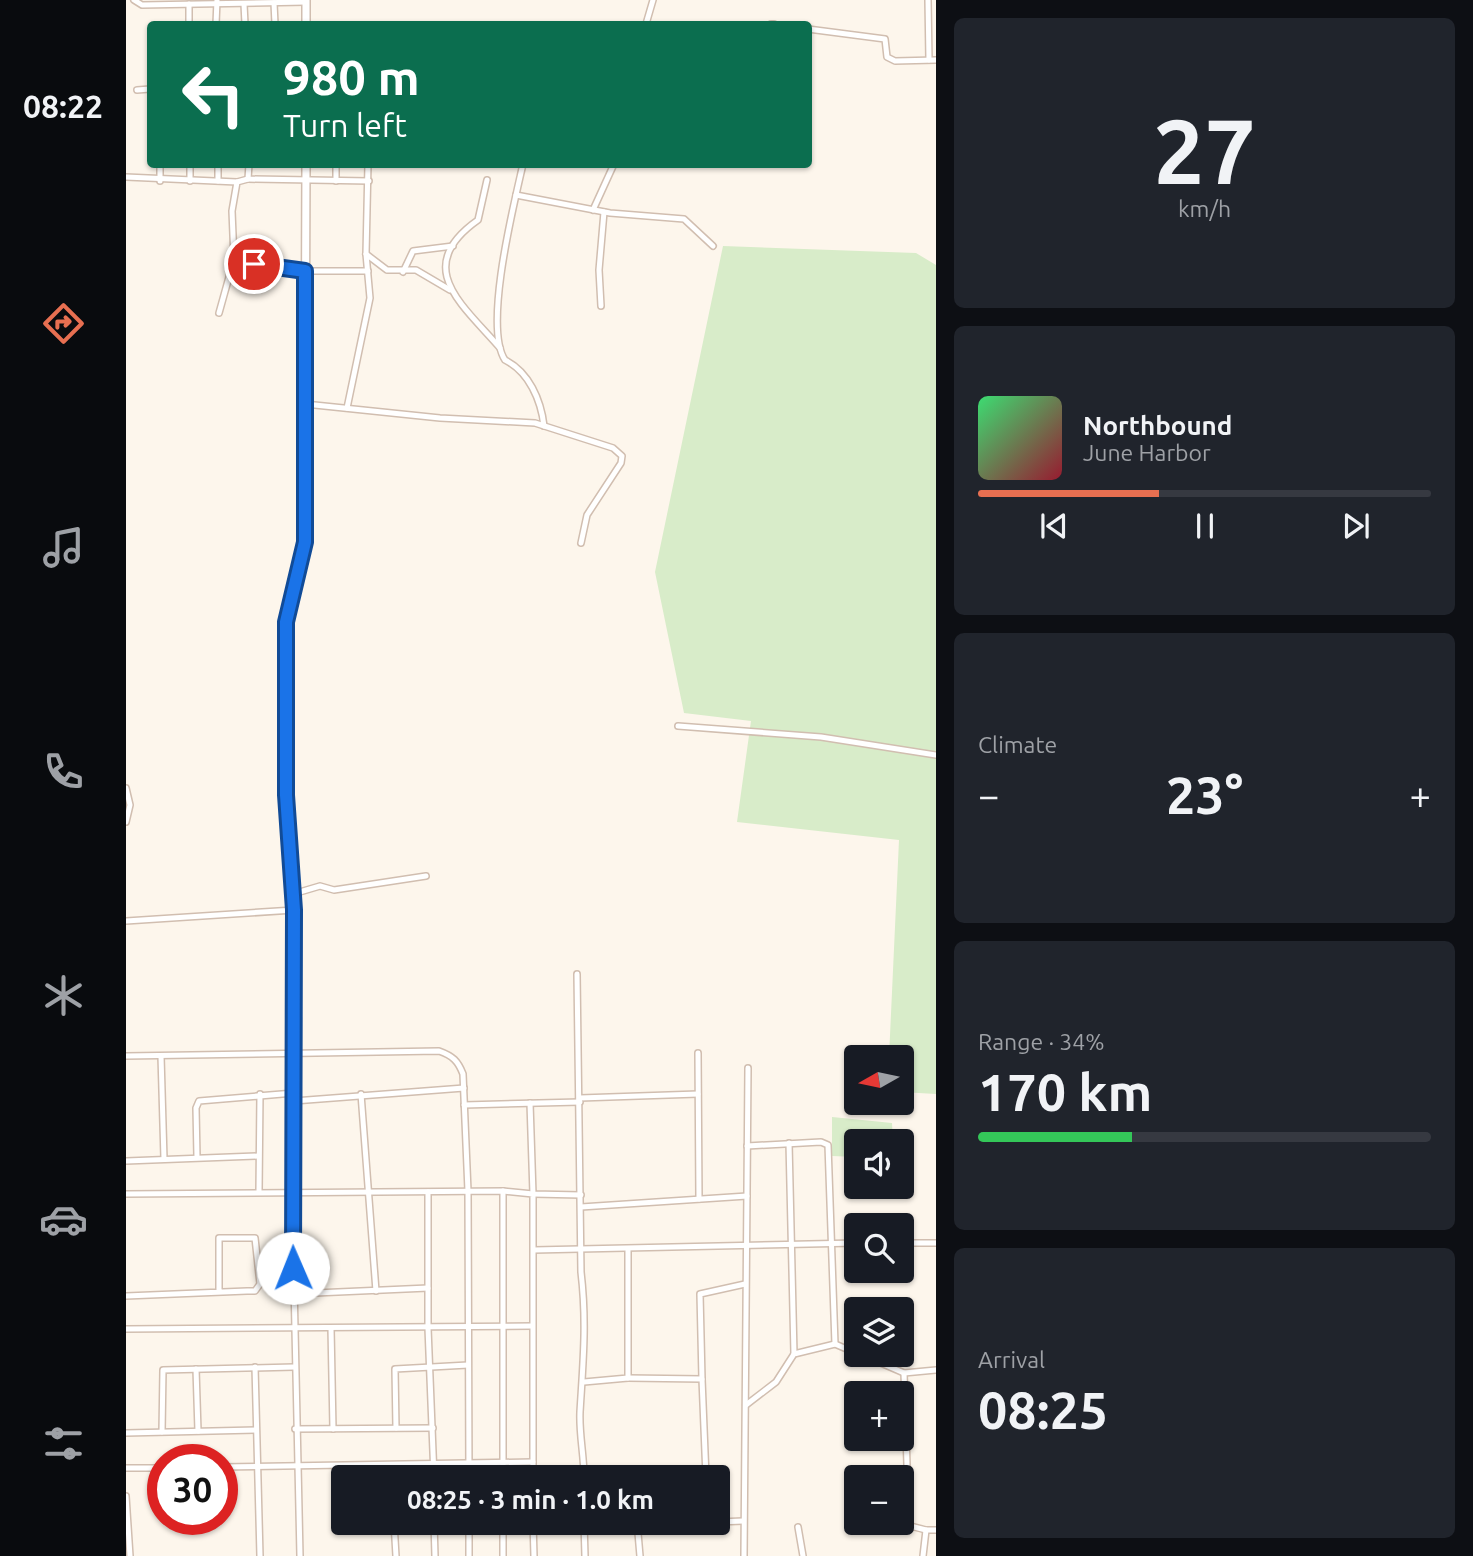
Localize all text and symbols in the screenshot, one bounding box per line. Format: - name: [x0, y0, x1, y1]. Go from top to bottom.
- icon: left: [168, 49, 259, 140]
- text: 980 m: [283, 49, 420, 104]
- text: 08:22: [23, 88, 103, 124]
- text: 27: [1153, 99, 1256, 201]
- text: Turn left: [283, 107, 407, 143]
- text: km/h: [1178, 196, 1231, 221]
- pin: [224, 234, 284, 294]
- icon: arrive: [235, 245, 273, 283]
- icon: directions: [39, 299, 88, 348]
- text: Northbound: [1083, 411, 1232, 440]
- text: June Harbor: [1083, 440, 1211, 465]
- icon: previous: [1035, 507, 1073, 545]
- icon: pause: [1186, 507, 1224, 545]
- icon: next: [1337, 507, 1375, 545]
- icon: music: [39, 523, 88, 572]
- text: Climate: [978, 732, 1057, 757]
- icon: phone: [39, 747, 88, 796]
- text: 23°: [1166, 766, 1243, 824]
- text: −: [978, 774, 999, 816]
- text: +: [1410, 774, 1431, 816]
- icon: climate: [39, 971, 88, 1020]
- text: Range · 34%: [978, 1029, 1105, 1054]
- north arrow: [844, 1045, 914, 1115]
- map controls: [844, 1045, 914, 1535]
- text: 170 km: [978, 1063, 1152, 1121]
- button: sound: [844, 1129, 914, 1199]
- icon: car: [39, 1195, 88, 1244]
- button: search: [844, 1213, 914, 1283]
- position arrow: [256, 1231, 330, 1305]
- button: layers: [844, 1297, 914, 1367]
- text: Arrival: [978, 1347, 1045, 1372]
- button: +: [844, 1381, 914, 1451]
- text: 08:25: [978, 1381, 1108, 1439]
- icon: filters: [39, 1419, 88, 1468]
- speed limit sign: 30: [147, 1444, 238, 1535]
- button: −: [844, 1465, 914, 1535]
- text: 08:25 · 3 min · 1.0 km: [407, 1485, 654, 1514]

